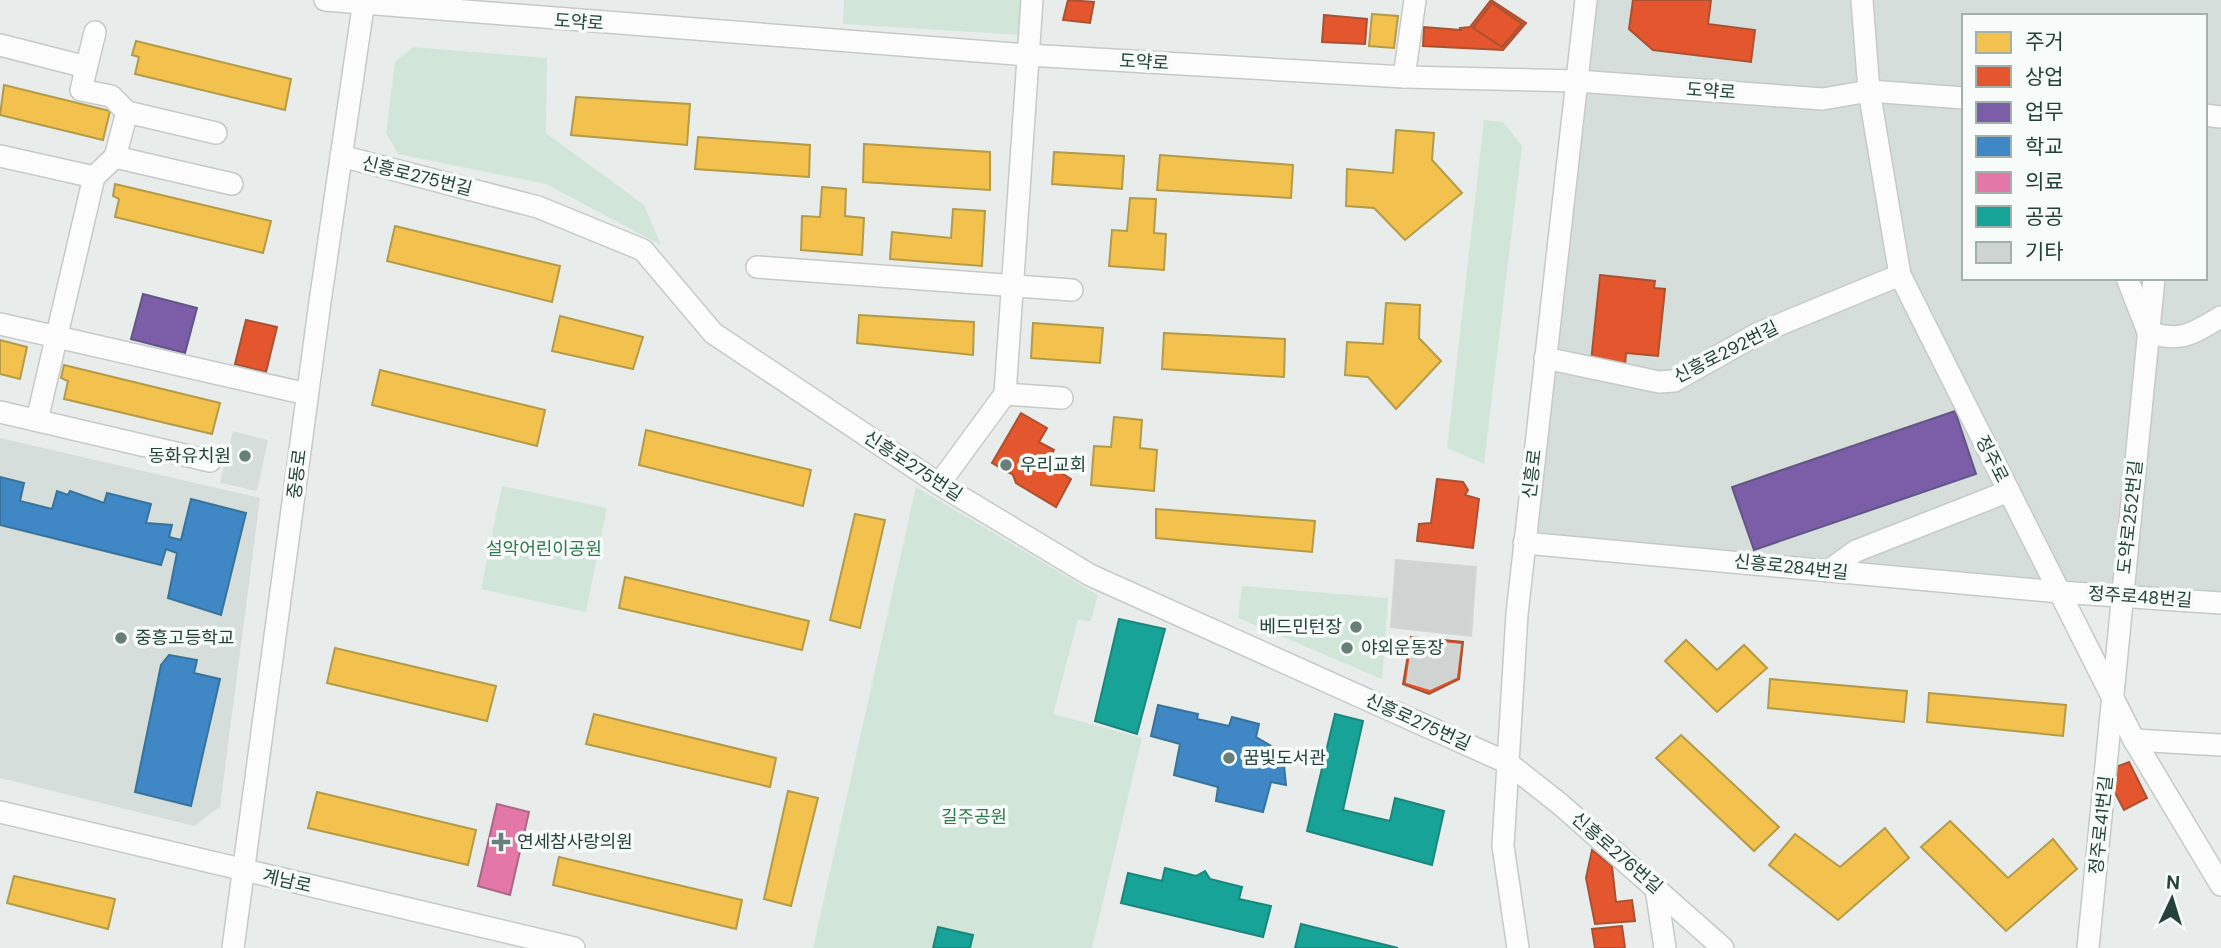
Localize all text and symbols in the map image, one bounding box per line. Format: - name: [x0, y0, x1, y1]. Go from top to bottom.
- street label: 도약로: [553, 8, 605, 36]
- legend: [1962, 14, 2207, 280]
- text: 주거: [2025, 28, 2064, 56]
- street label: 도약로: [1119, 49, 1169, 75]
- text: 상업: [2025, 63, 2064, 91]
- street label: 도약로: [1685, 77, 1737, 105]
- text: 업무: [2025, 98, 2064, 126]
- text: 학교: [2025, 133, 2064, 161]
- street label: 신흥로275번길: [359, 151, 475, 201]
- text: 의료: [2025, 168, 2064, 196]
- text: 공공: [2025, 203, 2064, 231]
- text: 기타: [2025, 238, 2064, 266]
- street label: 신흥로292번길: [1670, 315, 1782, 389]
- street label: 신흥로275번길: [859, 425, 967, 507]
- street label: 정주로: [1970, 431, 2014, 487]
- place label: 동화유치원: [148, 444, 231, 468]
- marker: 동화유치원: [237, 448, 253, 464]
- street label: 중동로: [282, 448, 312, 500]
- street label: 신흥로: [1517, 448, 1547, 500]
- place label: 우리교회: [1020, 453, 1086, 477]
- marker: 우리교회: [998, 457, 1014, 473]
- street label: 도약로252번길: [2112, 459, 2148, 575]
- park label: 설악어린이공원: [486, 537, 602, 561]
- street label: 신흥로284번길: [1733, 549, 1849, 585]
- street label: 정주로48번길: [2087, 581, 2193, 613]
- place label: 베드민턴장: [1259, 615, 1342, 639]
- marker: 베드민턴장: [1348, 619, 1364, 635]
- place label: 중흥고등학교: [135, 626, 234, 650]
- marker: 중흥고등학교: [113, 630, 129, 646]
- place label: 야외운동장: [1361, 636, 1444, 660]
- marker: 야외운동장: [1339, 640, 1355, 656]
- street label: 신흥로275번길: [1362, 688, 1474, 756]
- place label: 꿈빛도서관: [1243, 746, 1326, 770]
- marker: 꿈빛도서관: [1221, 750, 1237, 766]
- street label: 정주로41번길: [2084, 774, 2118, 876]
- park label: 길주공원: [941, 805, 1007, 829]
- street label: 신흥로276번길: [1566, 807, 1668, 899]
- place label: 연세참사랑의원: [517, 830, 633, 854]
- marker: 연세참사랑의원: [491, 832, 511, 852]
- street label: 계남로: [260, 864, 314, 898]
- north arrow: [2137, 864, 2207, 934]
- text: N: [2165, 870, 2181, 895]

